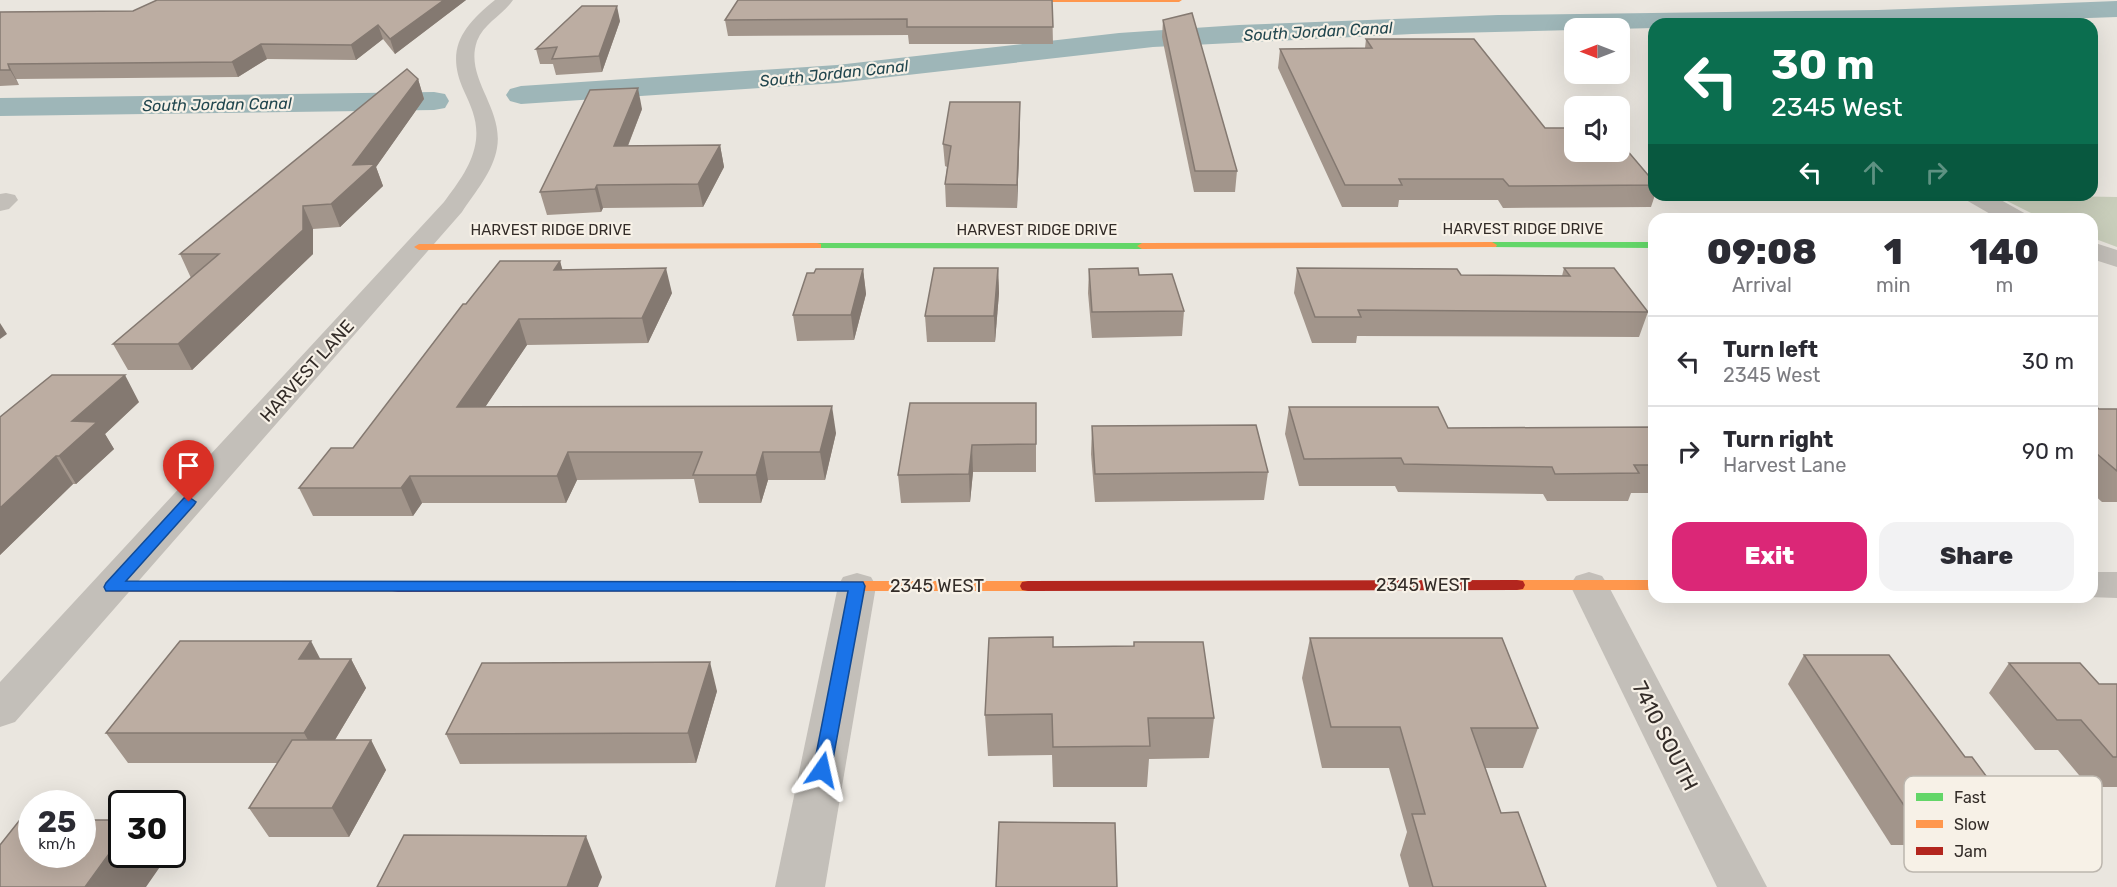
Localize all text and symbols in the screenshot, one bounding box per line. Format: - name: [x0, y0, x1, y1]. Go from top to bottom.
- water label: South Jordan Canal: [1243, 18, 1394, 45]
- north arrow: [1564, 18, 1630, 84]
- map controls: [1564, 18, 1630, 162]
- text: 30 m: [1771, 40, 1875, 90]
- icon: left: [1672, 42, 1750, 120]
- water label: South Jordan Canal: [759, 56, 910, 91]
- text: 2345 West: [1771, 91, 1903, 123]
- water label: South Jordan Canal: [142, 94, 293, 115]
- button: sound: [1564, 96, 1630, 162]
- icon: left: [1794, 156, 1827, 189]
- icon: ahead: [1857, 156, 1890, 189]
- icon: right: [1920, 156, 1953, 189]
- street label: HARVEST RIDGE DRIVE: [1443, 220, 1603, 238]
- street label: HARVEST RIDGE DRIVE: [471, 221, 631, 239]
- street label: HARVEST RIDGE DRIVE: [957, 221, 1117, 239]
- text: 09:08: [1707, 230, 1817, 273]
- text: 1: [1884, 230, 1903, 273]
- text: 140: [1969, 230, 2039, 273]
- text: Arrival: [1732, 273, 1792, 297]
- text: min: [1876, 273, 1911, 297]
- text: m: [1995, 273, 2013, 297]
- street label: HARVEST LANE: [255, 315, 359, 427]
- text: Turn left: [1723, 336, 1818, 363]
- icon: left: [1672, 345, 1705, 378]
- text: 30 m: [2022, 348, 2074, 375]
- text: 2345 West: [1723, 363, 1820, 387]
- text: Turn right: [1723, 426, 1833, 453]
- icon: right: [1672, 435, 1705, 468]
- text: 90 m: [2022, 438, 2074, 465]
- pin: [163, 440, 214, 502]
- icon: arrive: [172, 449, 205, 482]
- text: Harvest Lane: [1723, 453, 1846, 477]
- button: Exit: [1672, 522, 1867, 591]
- button: Share: [1879, 522, 2074, 591]
- street label: 2345 WEST: [1376, 574, 1470, 596]
- street label: 2345 WEST: [890, 575, 984, 597]
- street label: 7410 SOUTH: [1627, 677, 1704, 795]
- position arrow: [790, 738, 854, 802]
- legend: [1904, 776, 2102, 872]
- text: Fast: [1954, 788, 1986, 807]
- speed limit sign: 30: [108, 790, 186, 868]
- text: 25: [38, 804, 76, 840]
- text: Slow: [1954, 815, 1990, 834]
- text: km/h: [38, 835, 76, 853]
- text: Jam: [1954, 842, 1987, 861]

